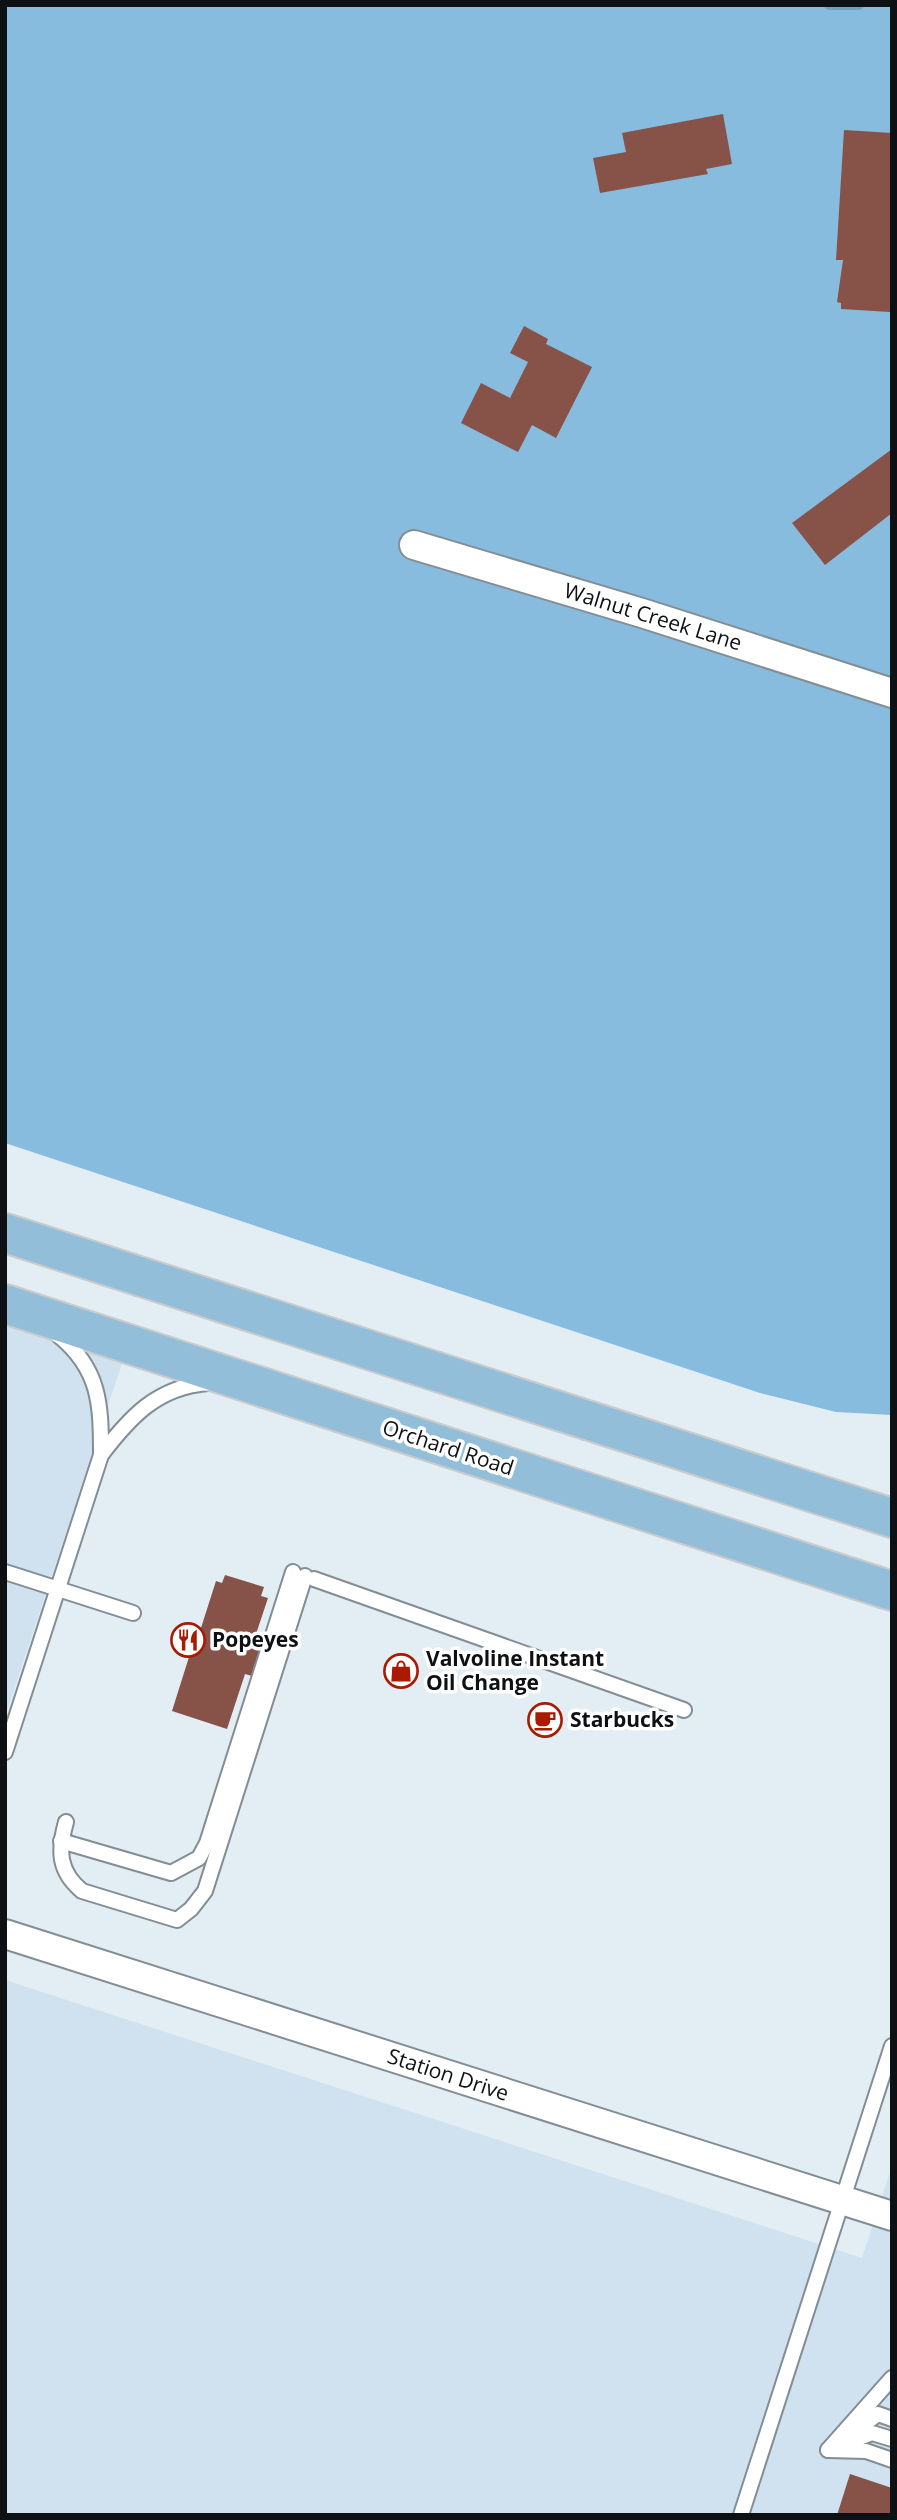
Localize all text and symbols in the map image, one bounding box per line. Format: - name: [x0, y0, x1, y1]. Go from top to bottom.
- street label: Walnut Creek Lane: [561, 576, 745, 656]
- street label: Orchard Road: [379, 1413, 518, 1481]
- restaurant icon: Popeyes: [169, 1621, 207, 1659]
- place label: Popeyes: [212, 1625, 299, 1653]
- place label: Valvoline Instant Oil Change: [426, 1644, 604, 1696]
- shop icon: Valvoline Instant Oil Change: [382, 1652, 420, 1690]
- cafe icon: Starbucks: [526, 1701, 564, 1739]
- place label: Starbucks: [570, 1705, 674, 1733]
- street label: Station Drive: [384, 2041, 512, 2107]

